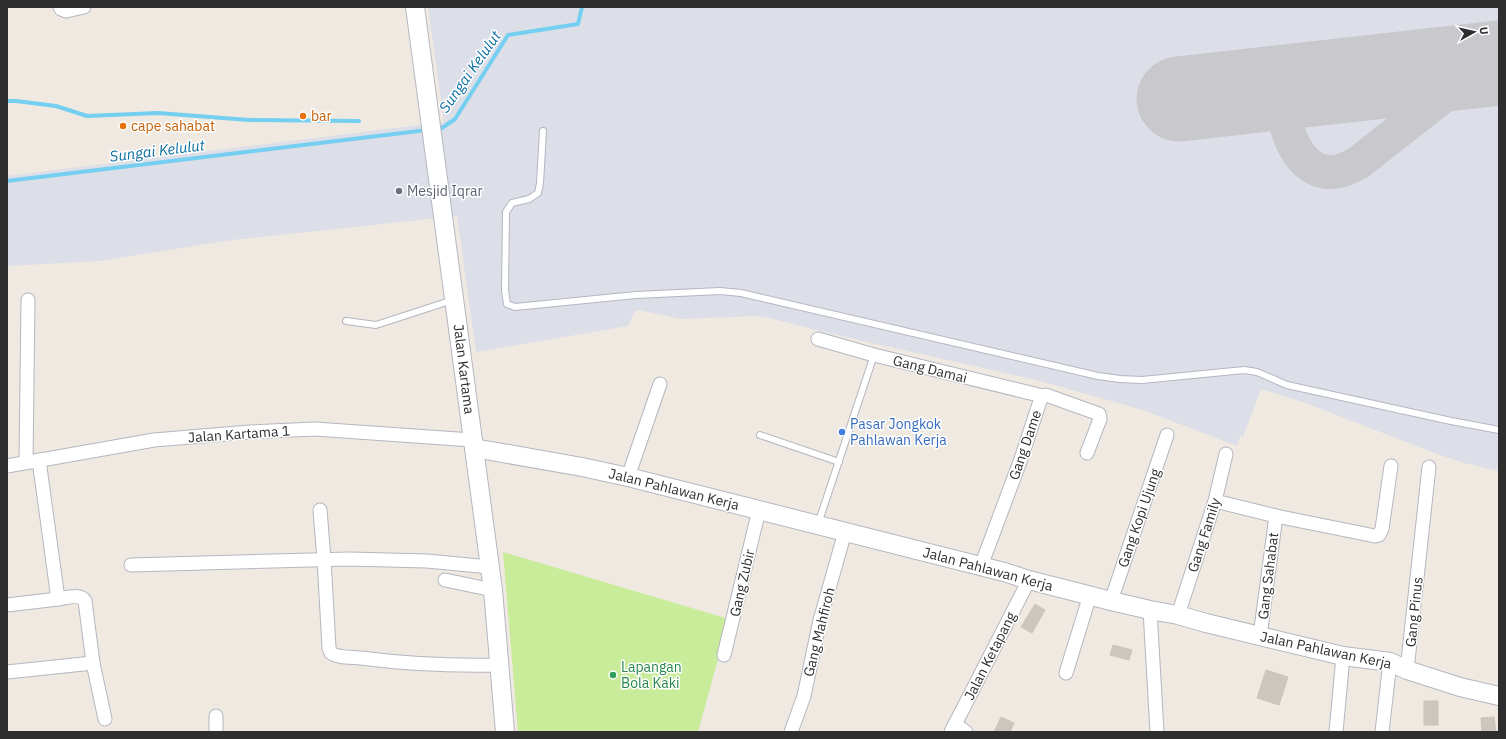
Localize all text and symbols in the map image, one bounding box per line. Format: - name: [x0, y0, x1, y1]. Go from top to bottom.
- north arrow: [1454, 12, 1494, 52]
- water label: Sungai Kelulut: [434, 26, 505, 116]
- text: U: [1476, 26, 1491, 35]
- place label: bar: [311, 107, 332, 125]
- marker: bar: [298, 111, 308, 121]
- place label: cape sahabat: [131, 117, 215, 135]
- marker: cape sahabat: [118, 121, 128, 131]
- water label: Sungai Kelulut: [108, 135, 207, 166]
- place label: Mesjid Iqrar: [407, 182, 483, 200]
- marker: Mesjid Iqrar: [394, 186, 404, 196]
- street label: Jalan Kartama: [450, 323, 479, 416]
- street label: Gang Damai: [891, 351, 969, 387]
- street label: Gang Dame: [1005, 407, 1045, 482]
- place label: Pasar Jongkok Pahlawan Kerja: [850, 415, 947, 449]
- street label: Jalan Kartama 1: [187, 421, 291, 447]
- marker: Pasar Jongkok Pahlawan Kerja: [837, 427, 847, 437]
- street label: Jalan Pahlawan Kerja: [607, 464, 742, 514]
- street label: Gang Kopi Ujung: [1114, 466, 1165, 570]
- street label: Gang Family: [1184, 496, 1224, 574]
- street label: Gang Sahabat: [1254, 531, 1282, 620]
- street label: Jalan Pahlawan Kerja: [921, 543, 1055, 595]
- street label: Gang Zubir: [726, 548, 758, 618]
- street label: Gang Pinus: [1401, 576, 1427, 648]
- street label: Gang Mahfiroh: [799, 585, 839, 679]
- street label: Jalan Ketapang: [960, 608, 1020, 703]
- street label: Jalan Pahlawan Kerja: [1259, 627, 1394, 673]
- place label: Lapangan Bola Kaki: [621, 658, 682, 692]
- marker: Lapangan Bola Kaki: [608, 670, 618, 680]

